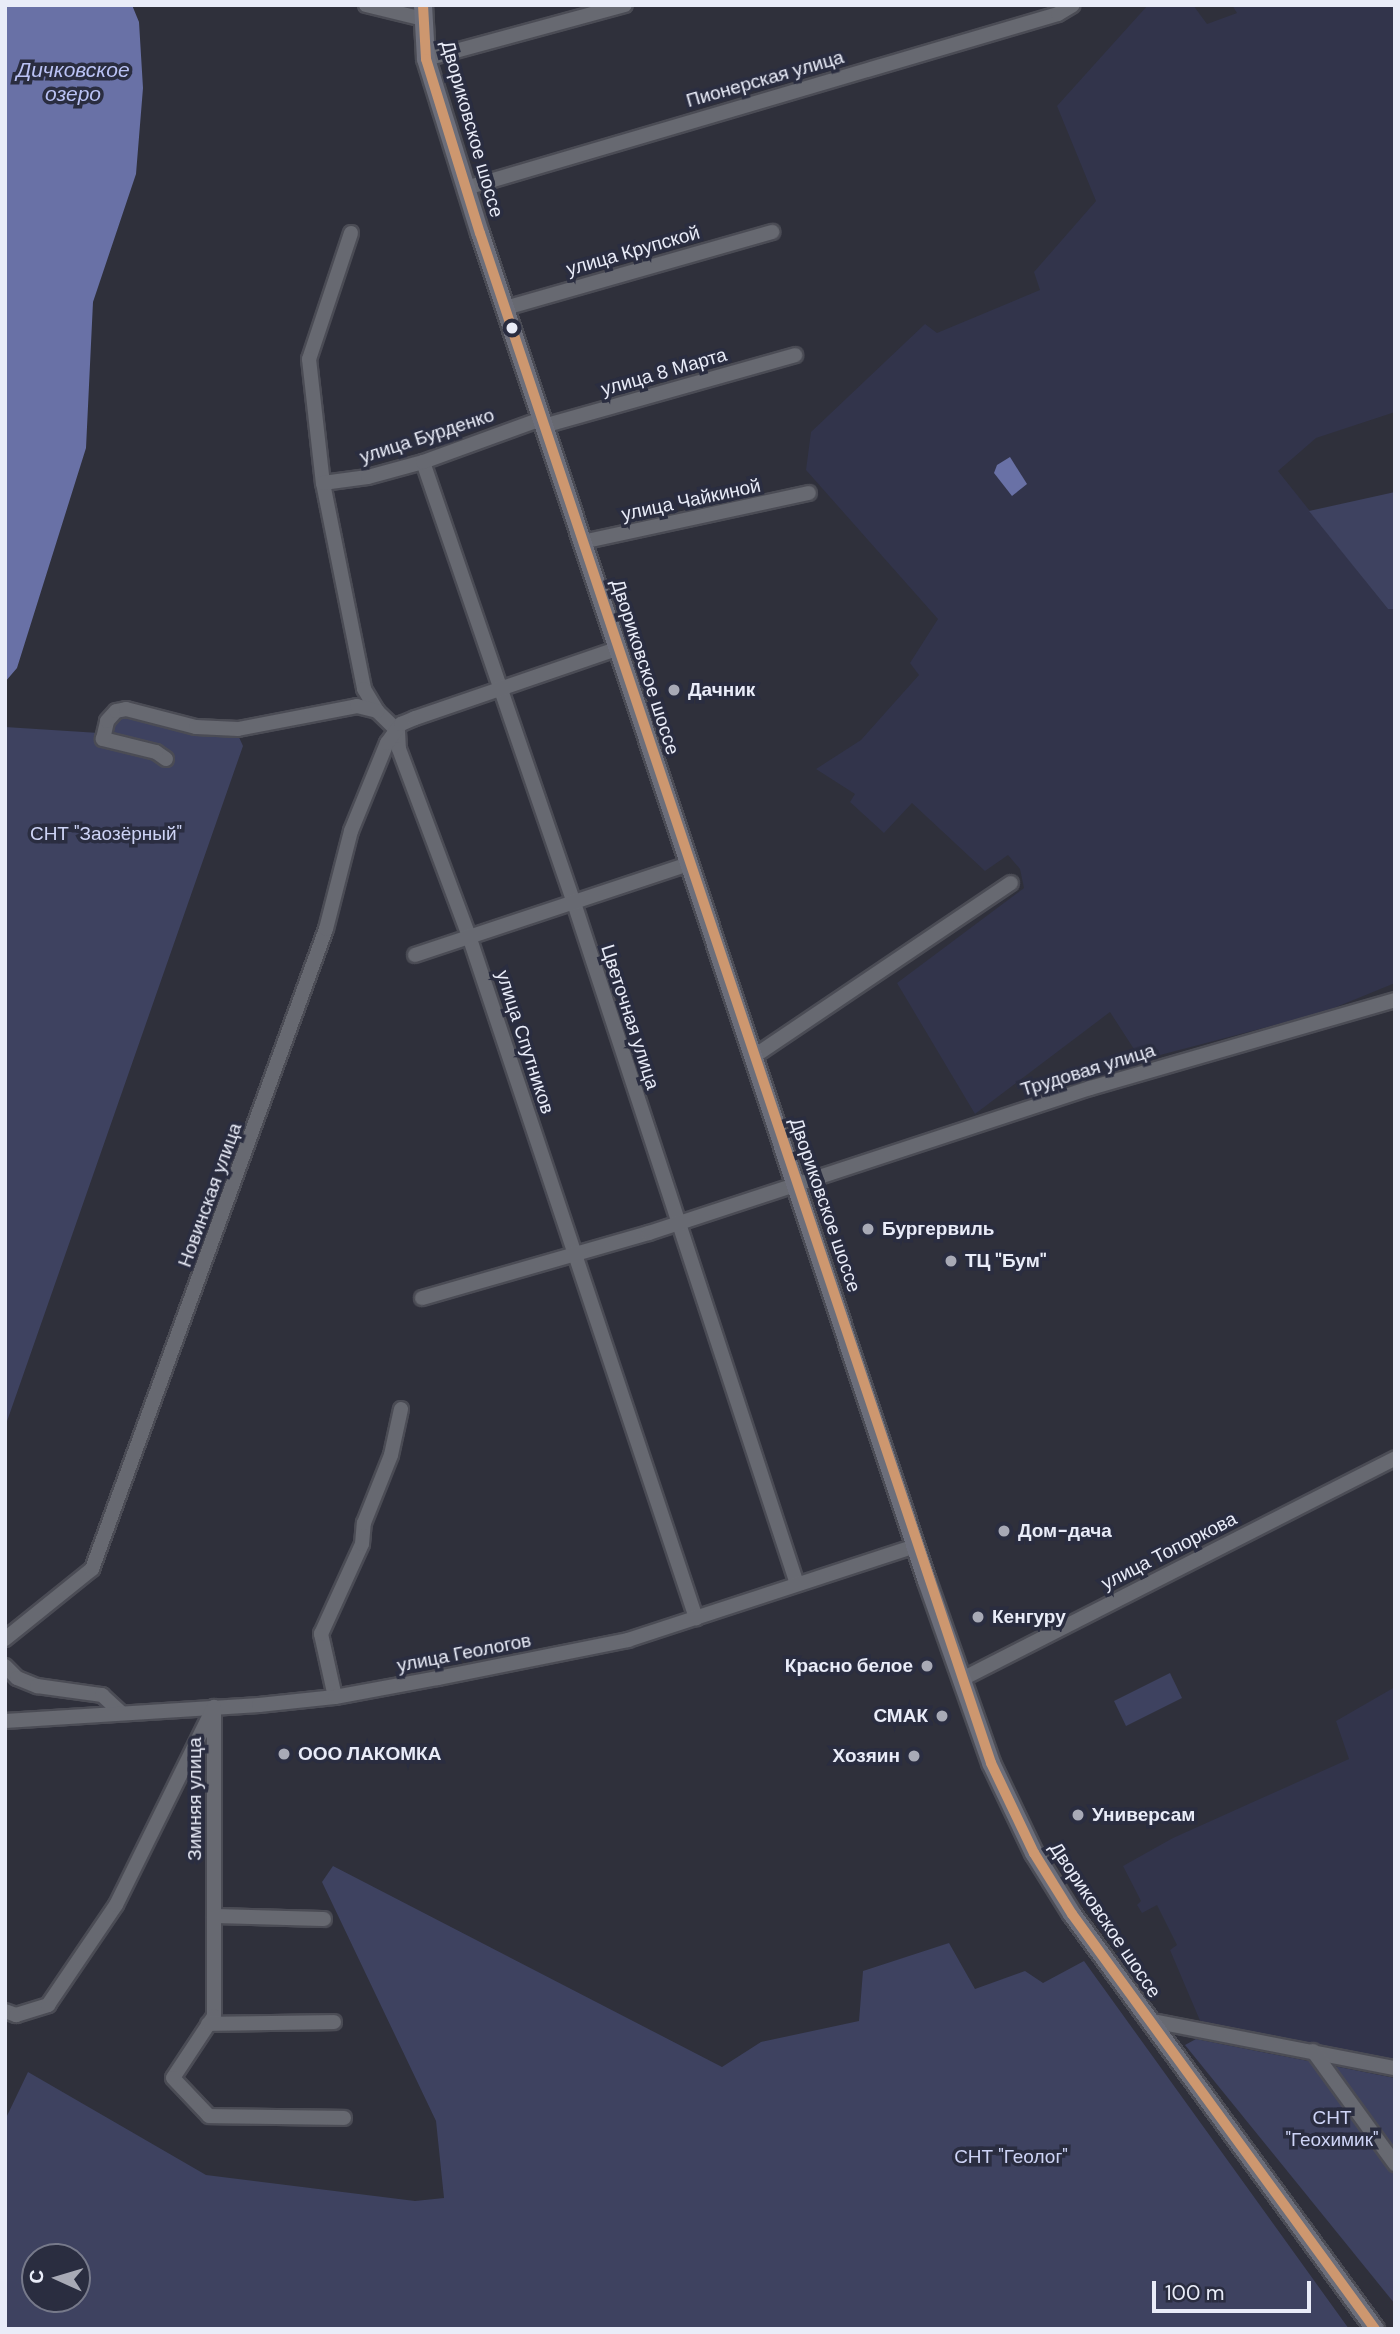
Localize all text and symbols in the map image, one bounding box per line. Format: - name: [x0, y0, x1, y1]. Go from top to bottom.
- street label: Двориковское шоссе: [436, 38, 508, 220]
- street label: Пионерская улица: [684, 46, 846, 112]
- water label: Дичковское озеро: [16, 57, 130, 107]
- street label: улица Крупской: [564, 221, 702, 281]
- unlabelled marker: [505, 321, 519, 335]
- street label: улица 8 Марта: [599, 343, 729, 401]
- street label: улица Бурденко: [357, 404, 497, 468]
- street label: улица Чайкиной: [619, 474, 763, 526]
- street label: Двориковское шоссе: [606, 576, 684, 758]
- place label: Дачник: [688, 679, 755, 701]
- marker: Дачник: [666, 682, 682, 698]
- park label: СНТ "Заозёрный": [30, 823, 182, 845]
- street label: Цветочная улица: [596, 942, 664, 1092]
- street label: улица Спутников: [491, 967, 559, 1117]
- street label: Трудовая улица: [1018, 1039, 1158, 1101]
- street label: Двориковское шоссе: [784, 1115, 866, 1295]
- street label: Новинская улица: [173, 1120, 247, 1270]
- place label: Бургервиль: [882, 1218, 995, 1240]
- marker: Бургервиль: [860, 1221, 876, 1237]
- place label: ТЦ "Бум": [965, 1250, 1047, 1272]
- marker: ТЦ "Бум": [943, 1253, 959, 1269]
- street label: улица Топоркова: [1097, 1507, 1241, 1595]
- place label: Дом-дача: [1018, 1520, 1112, 1542]
- marker: Дом-дача: [996, 1523, 1012, 1539]
- place label: Кенгуру: [992, 1606, 1066, 1628]
- marker: Кенгуру: [970, 1609, 986, 1625]
- street label: улица Геологов: [395, 1629, 533, 1677]
- place label: Красно белое: [785, 1655, 913, 1677]
- marker: Красно белое: [919, 1658, 935, 1674]
- place label: СМАК: [873, 1705, 928, 1727]
- marker: СМАК: [934, 1708, 950, 1724]
- street label: Зимняя улица: [184, 1737, 206, 1861]
- place label: ООО ЛАКОМКА: [298, 1743, 441, 1765]
- place label: Хозяин: [833, 1745, 900, 1767]
- marker: ООО ЛАКОМКА: [276, 1746, 292, 1762]
- marker: Хозяин: [906, 1748, 922, 1764]
- place label: Универсам: [1092, 1804, 1195, 1826]
- marker: Универсам: [1070, 1807, 1086, 1823]
- street label: Двориковское шоссе: [1044, 1838, 1166, 2002]
- park label: СНТ "Геохимик": [1285, 2107, 1379, 2151]
- park label: СНТ "Геолог": [954, 2146, 1068, 2168]
- north arrow: [21, 2243, 91, 2313]
- scale bar: [1155, 2268, 1314, 2312]
- text: С: [24, 2269, 49, 2284]
- text: 100 m: [1165, 2279, 1225, 2307]

